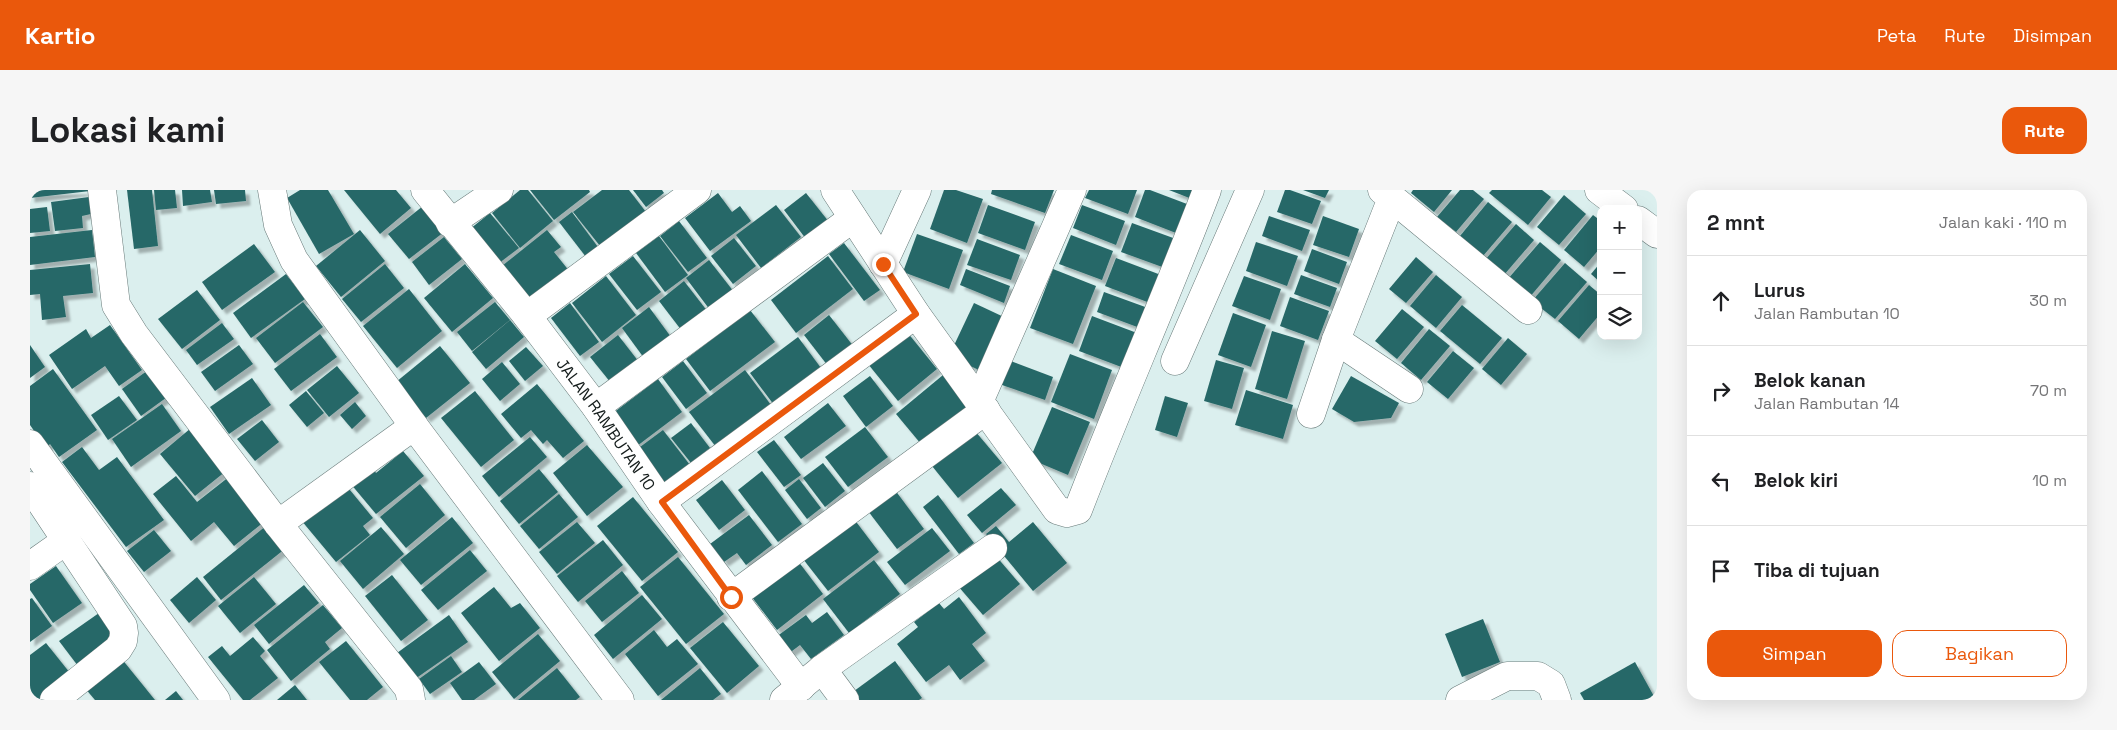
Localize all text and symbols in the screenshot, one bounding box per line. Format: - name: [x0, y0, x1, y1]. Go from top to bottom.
- text: Kartio: [25, 20, 95, 51]
- text: Peta: [1877, 24, 1916, 47]
- text: Rute: [1944, 24, 1985, 47]
- text: Disimpan: [2013, 24, 2092, 47]
- button: Rute: [2002, 107, 2087, 154]
- text: Lokasi kami: [30, 108, 225, 152]
- map controls: [1597, 205, 1642, 340]
- button: +: [1597, 205, 1642, 250]
- text: 2 mnt: [1707, 209, 1765, 236]
- text: Jalan kaki · 110 m: [1939, 212, 2067, 233]
- button: −: [1597, 250, 1642, 295]
- route end: [872, 253, 895, 276]
- text: Lurus: [1754, 278, 1805, 303]
- icon: ahead: [1707, 287, 1735, 315]
- text: 30 m: [2029, 290, 2067, 311]
- button: layers: [1597, 295, 1642, 340]
- text: Jalan Rambutan 10: [1754, 303, 1900, 324]
- street label: JALAN RAMBUTAN 10: [551, 354, 660, 495]
- text: Belok kanan: [1754, 368, 1866, 393]
- icon: right: [1707, 377, 1735, 405]
- text: 70 m: [2030, 380, 2067, 401]
- text: Jalan Rambutan 14: [1754, 393, 1900, 414]
- icon: left: [1707, 467, 1735, 495]
- text: Belok kiri: [1754, 468, 1838, 493]
- text: 10 m: [2032, 470, 2067, 491]
- icon: arrive: [1707, 557, 1735, 585]
- text: Tiba di tujuan: [1754, 558, 1880, 583]
- route start: [720, 586, 743, 609]
- button: Simpan: [1707, 630, 1882, 677]
- button: Bagikan: [1892, 630, 2067, 677]

